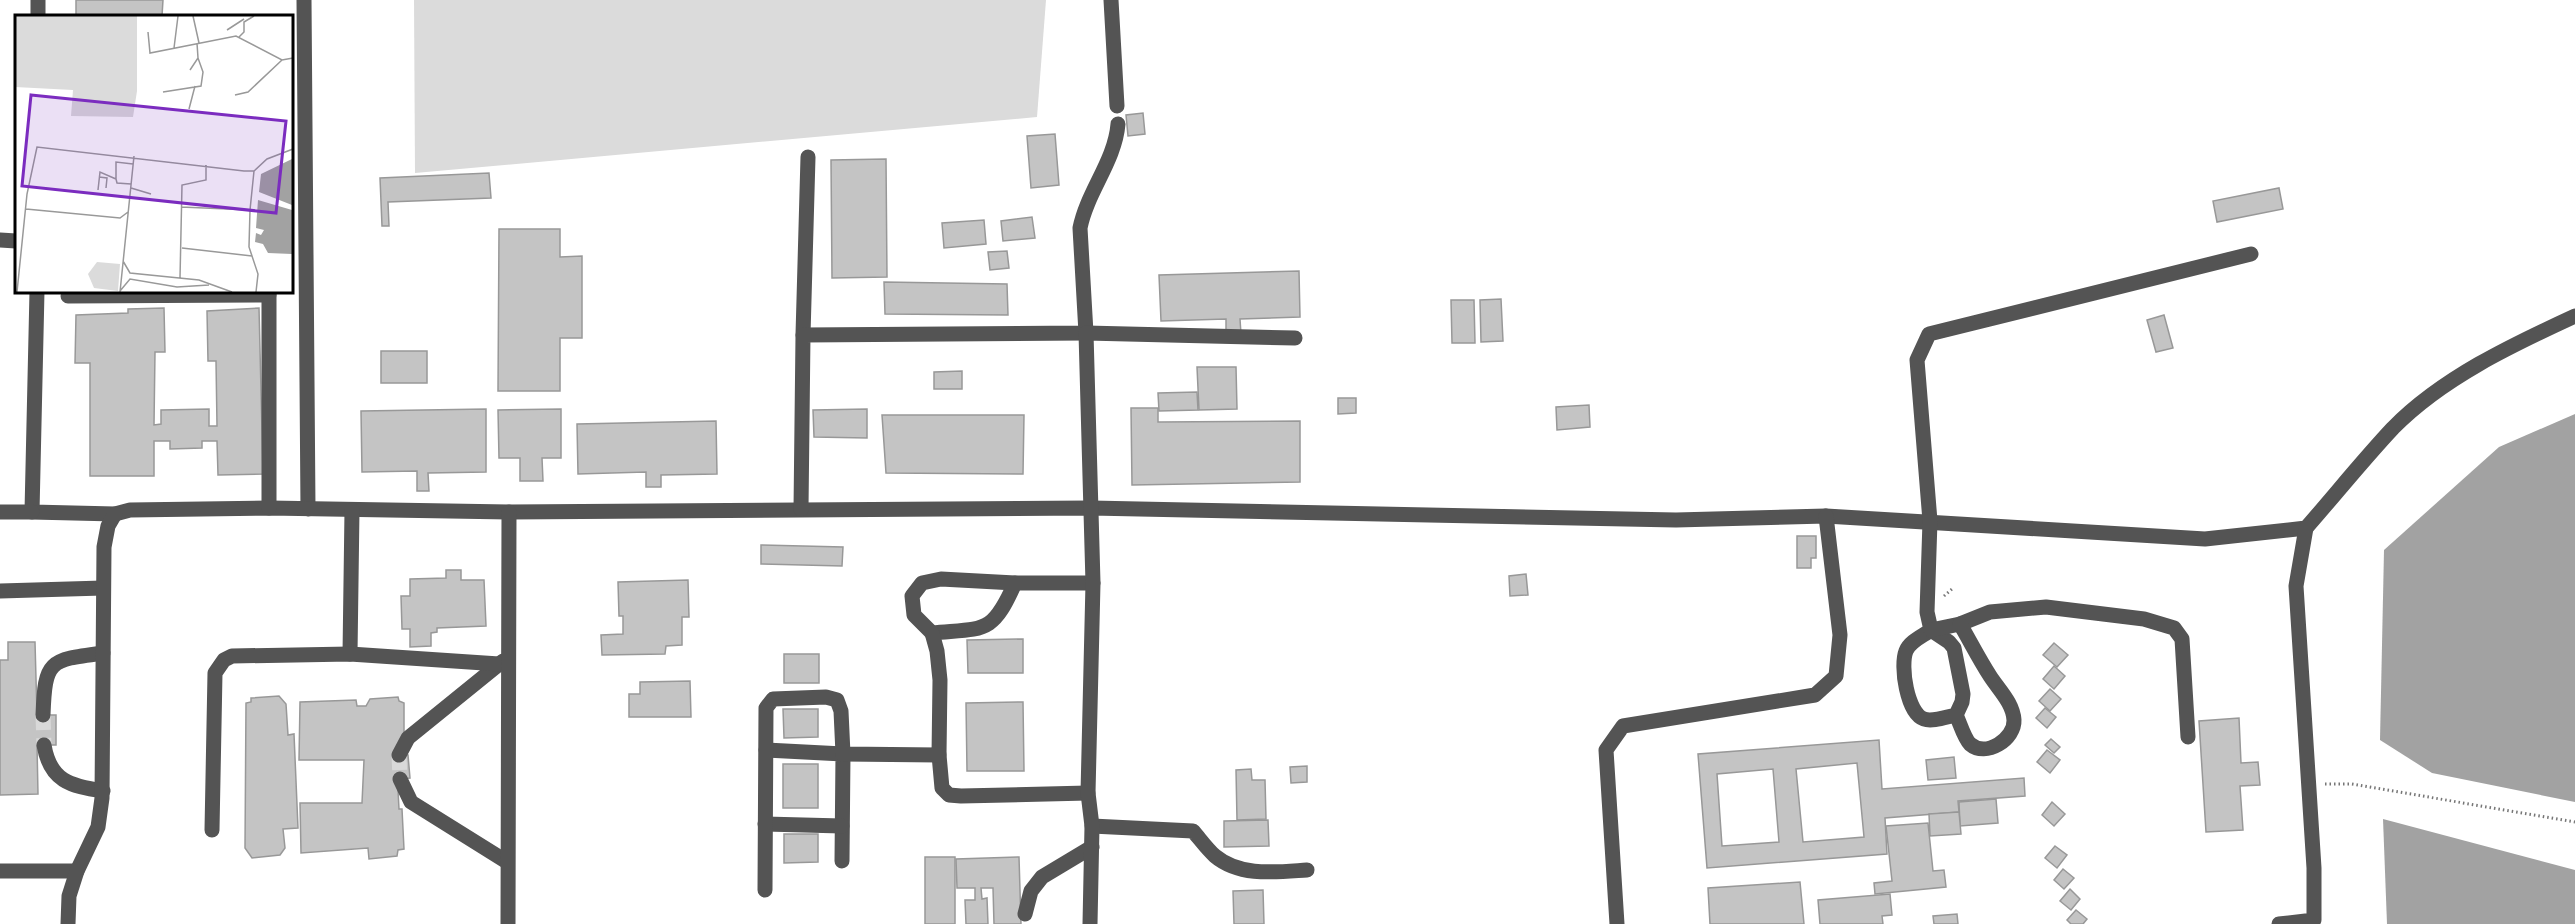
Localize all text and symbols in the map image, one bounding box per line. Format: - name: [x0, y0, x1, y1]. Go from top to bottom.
- inset map: [15, 15, 292, 292]

